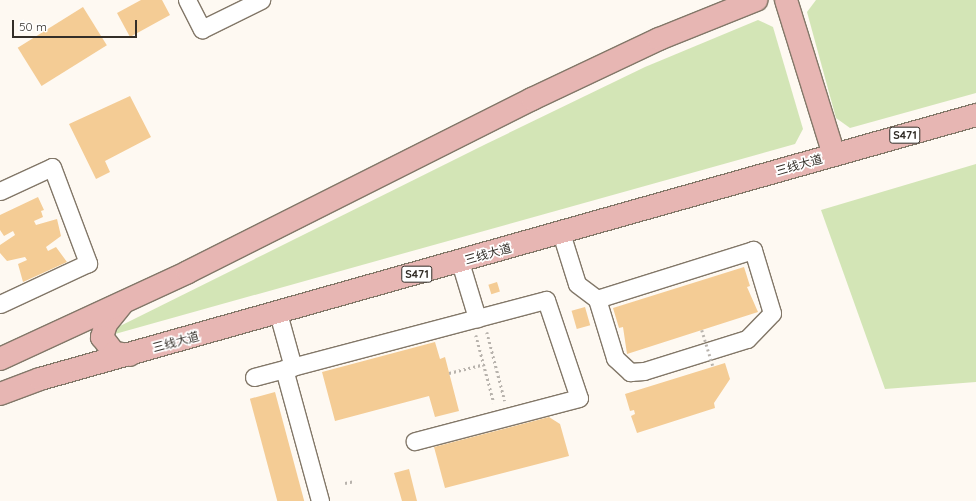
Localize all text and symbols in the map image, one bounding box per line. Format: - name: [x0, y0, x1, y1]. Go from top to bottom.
- scale bar: [14, 12, 139, 38]
- text: 50 m: [19, 19, 47, 34]
- road number: S471: [889, 126, 921, 144]
- street label: 三线大道: [774, 151, 824, 179]
- street label: 三线大道: [463, 240, 513, 268]
- road number: S471: [401, 265, 433, 283]
- street label: 三线大道: [151, 329, 201, 355]

